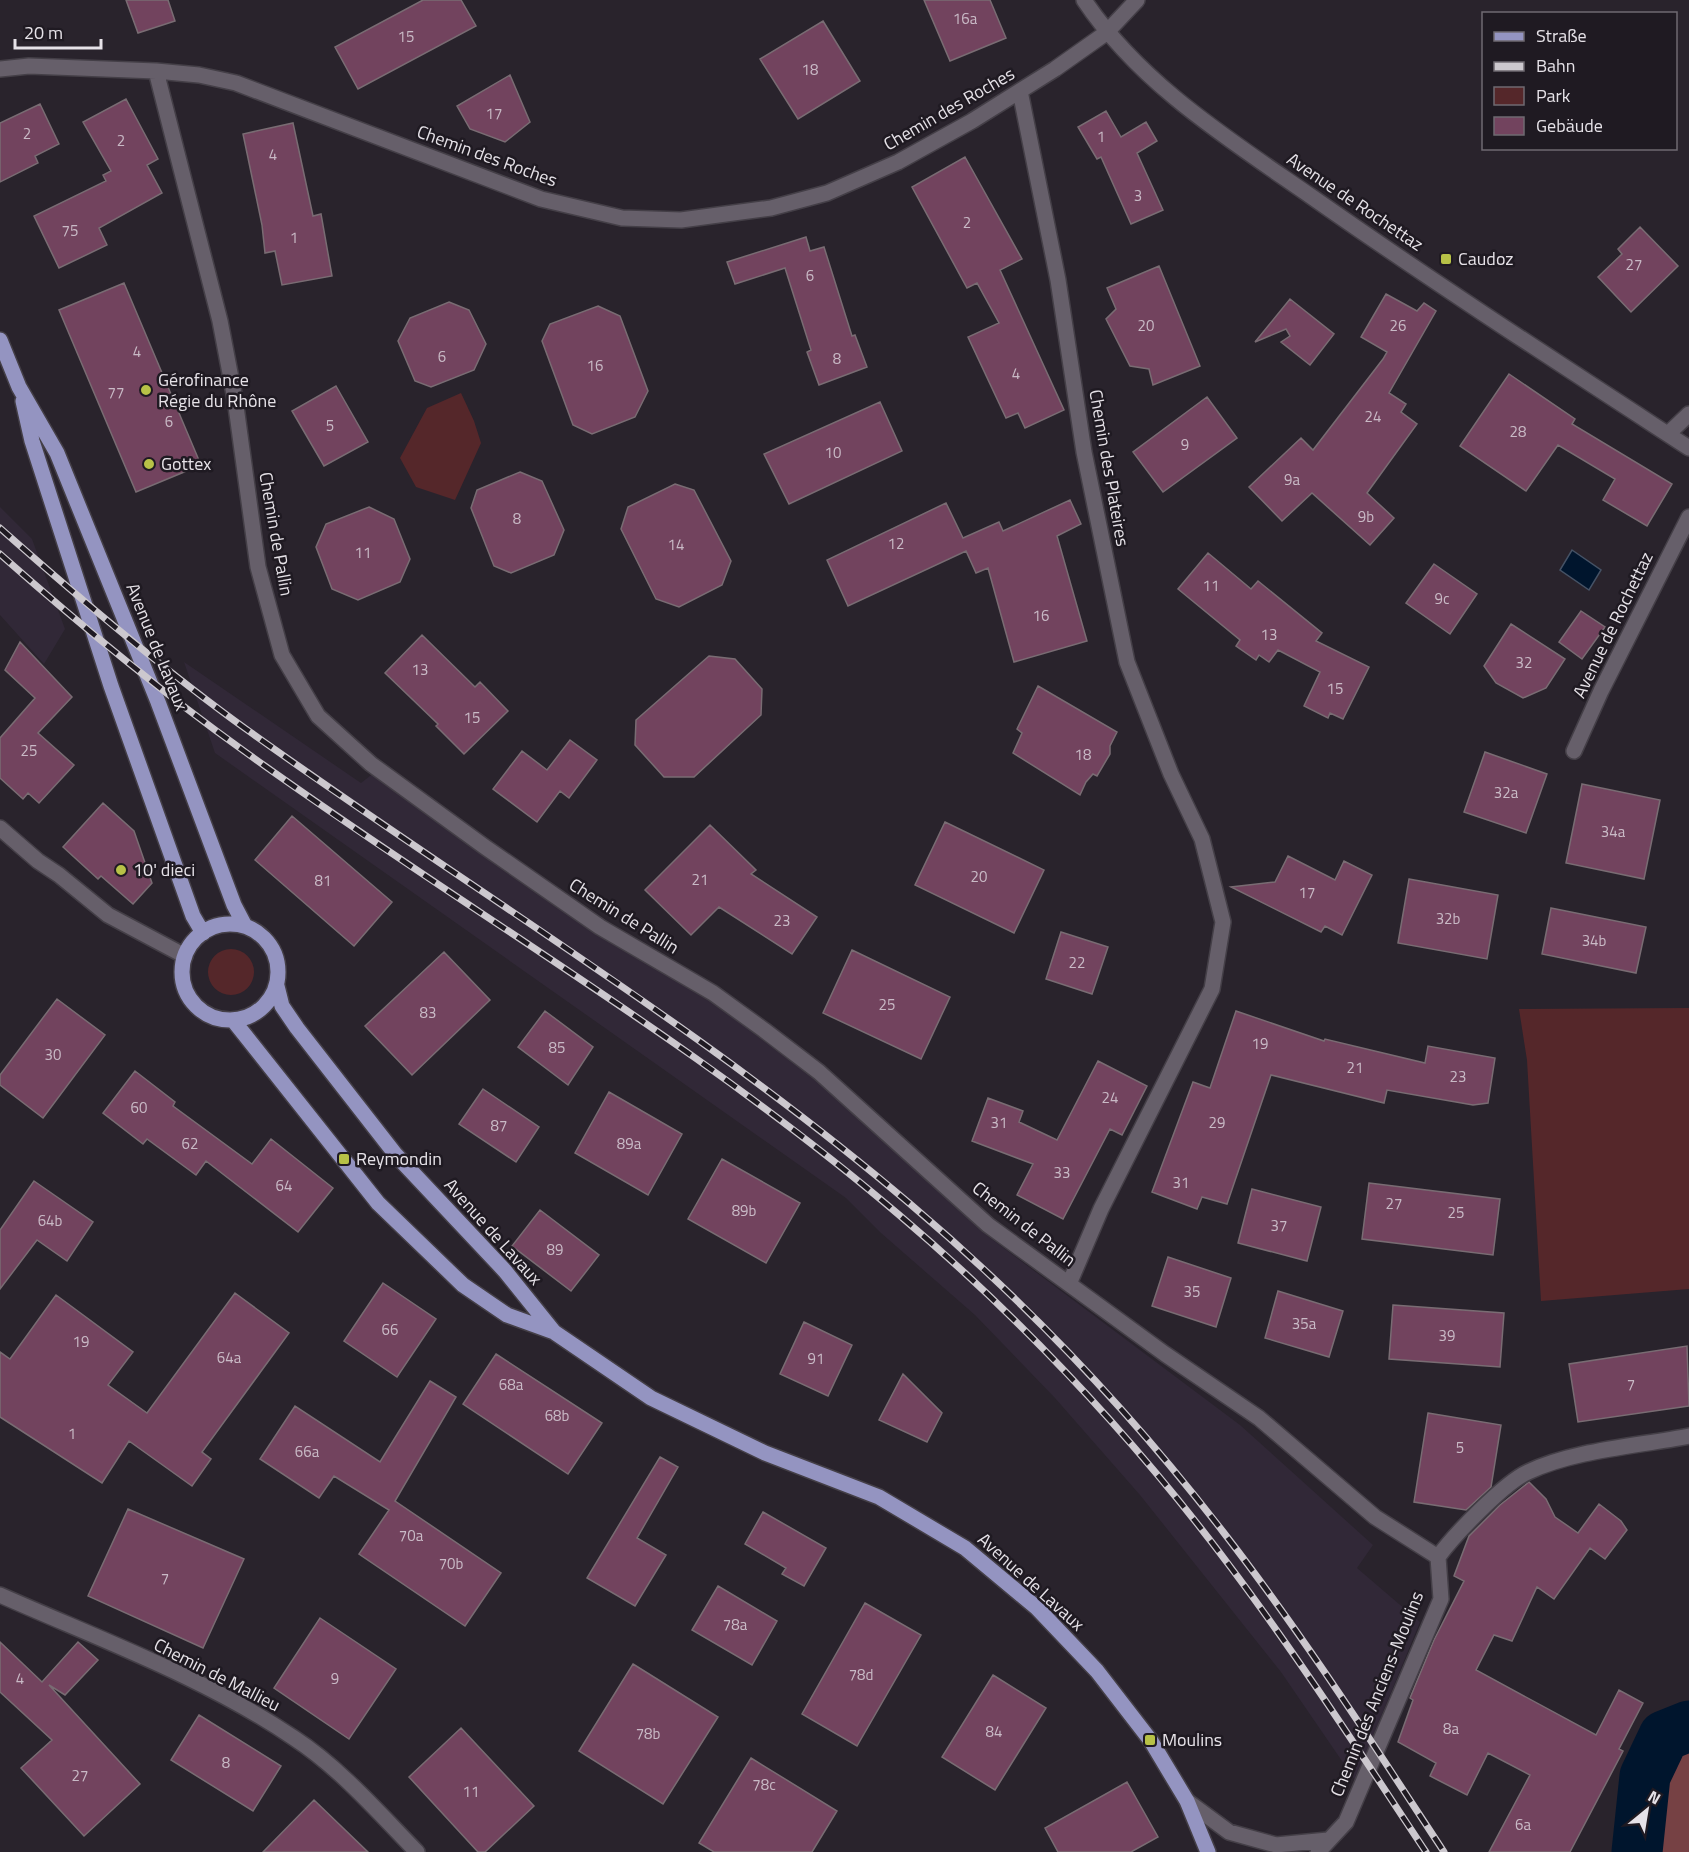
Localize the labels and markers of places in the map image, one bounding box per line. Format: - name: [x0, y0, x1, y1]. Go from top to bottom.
- place label: Caudoz: [1458, 245, 1514, 272]
- marker: Caudoz: [1439, 252, 1453, 266]
- place label: Gérofinance Régie du Rhône: [158, 366, 276, 414]
- marker: Gérofinance Régie du Rhône: [139, 383, 153, 397]
- place label: Gottex: [161, 450, 211, 477]
- marker: Gottex: [142, 457, 156, 471]
- place label: 10' dieci: [133, 856, 195, 883]
- marker: 10' dieci: [114, 863, 128, 877]
- place label: Reymondin: [356, 1145, 442, 1172]
- marker: Reymondin: [337, 1152, 351, 1166]
- place label: Moulins: [1162, 1726, 1222, 1753]
- marker: Moulins: [1143, 1733, 1157, 1747]

